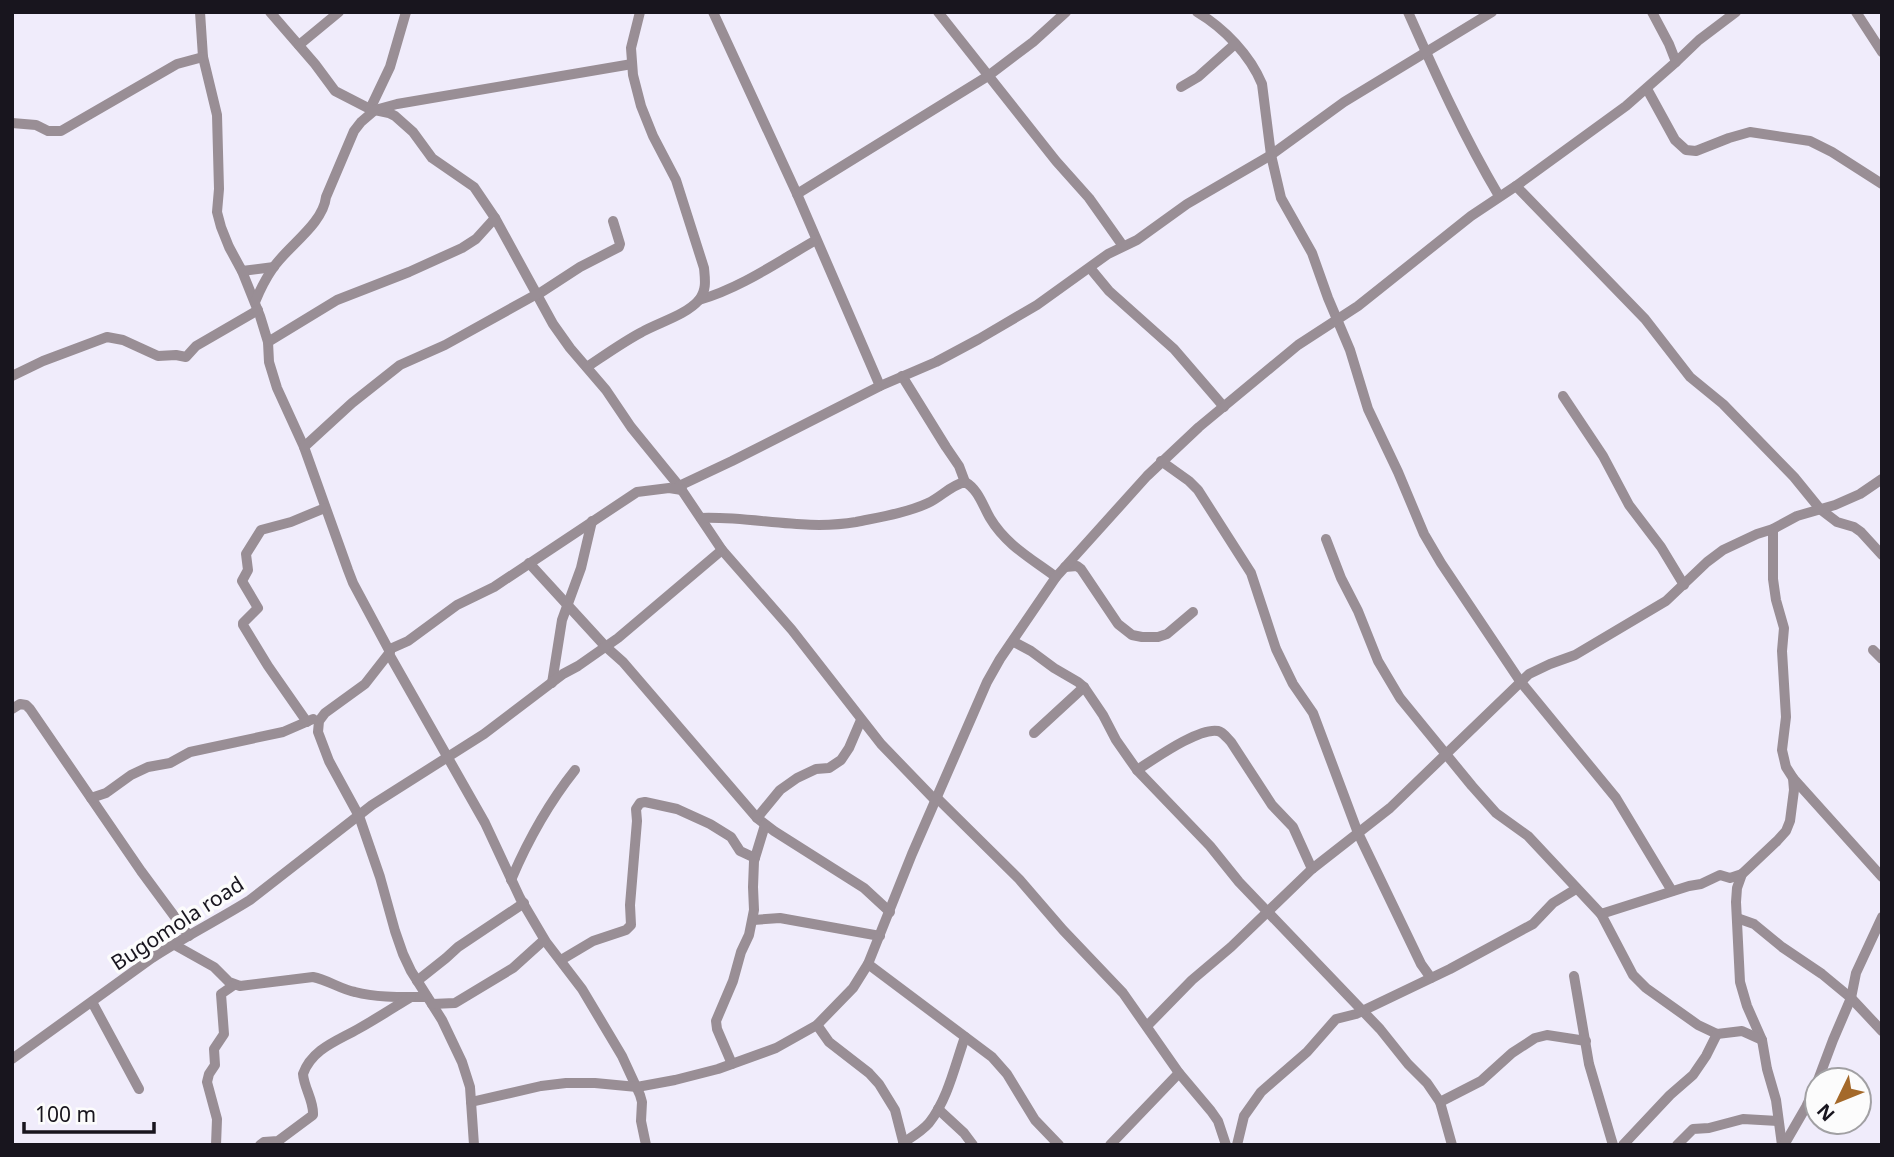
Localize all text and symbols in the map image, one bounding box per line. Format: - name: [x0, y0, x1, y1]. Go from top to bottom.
- street label: Bugomola road: [105, 870, 249, 976]
- north arrow: [1803, 1066, 1873, 1136]
- scale bar: [24, 1090, 154, 1134]
- text: N: [1811, 1098, 1840, 1127]
- text: 100 m: [35, 1100, 96, 1128]

